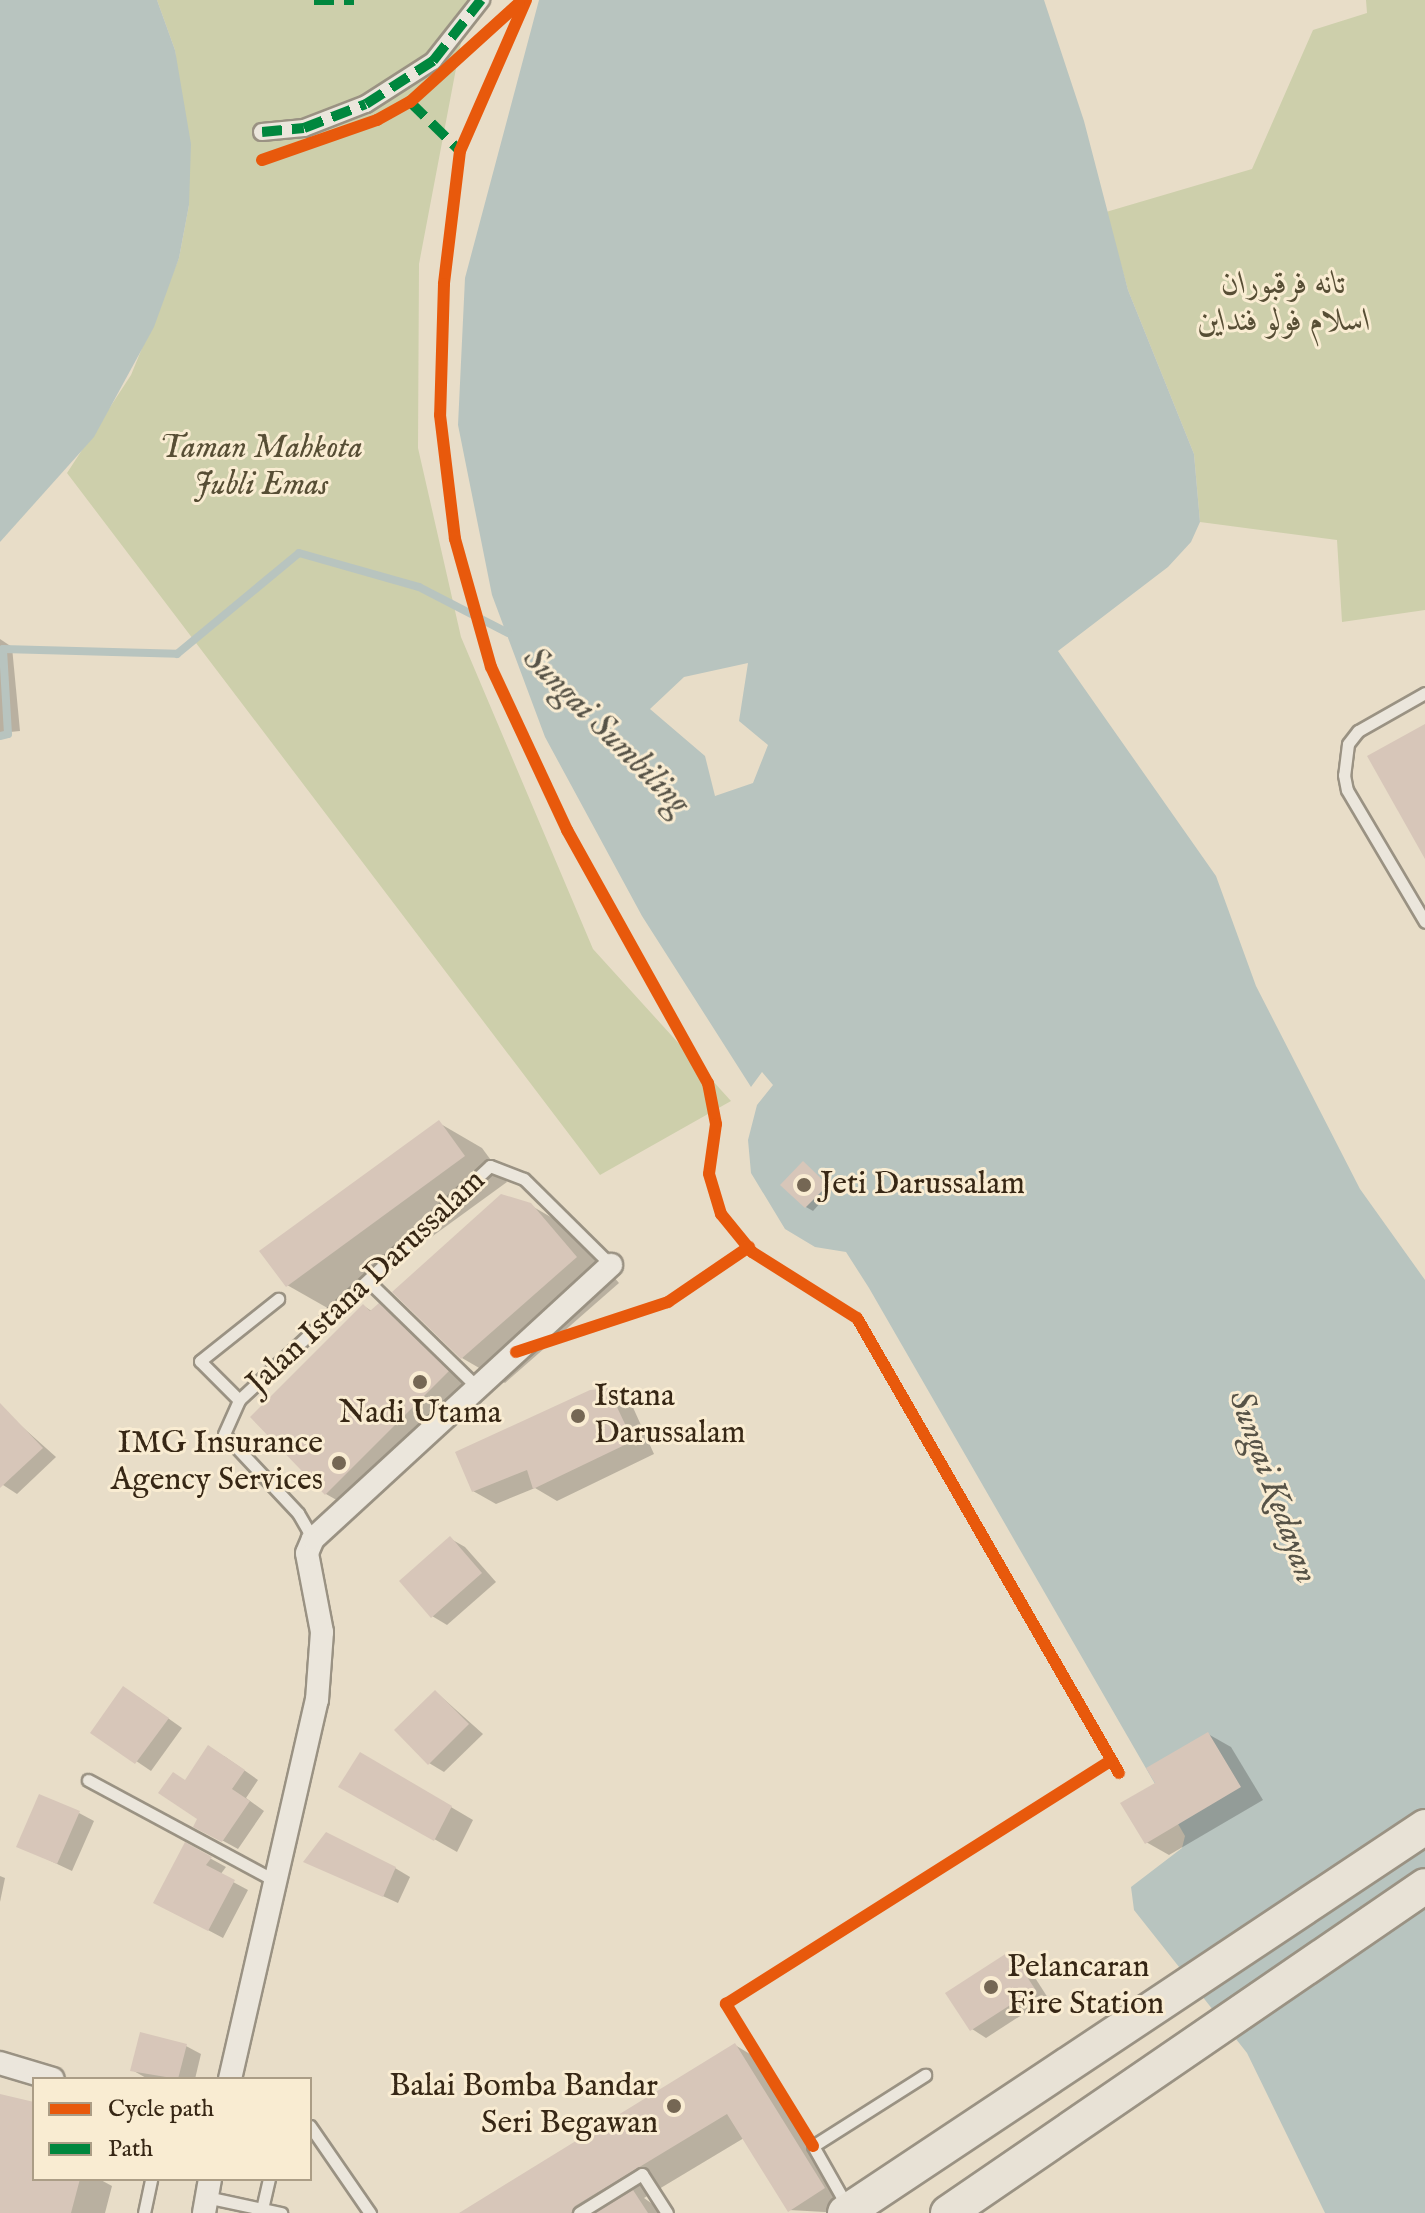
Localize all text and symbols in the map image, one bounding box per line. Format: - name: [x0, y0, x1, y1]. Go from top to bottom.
- park label: تانه فرقبوران اسلام فولو فنداين: [1197, 267, 1371, 342]
- park label: Taman Mahkota Jubli Emas: [159, 431, 363, 506]
- water label: Sungai Sumbiling: [514, 639, 698, 823]
- street label: Jalan Istana Darussalam: [240, 1163, 494, 1403]
- place label: Jeti Darussalam: [820, 1166, 1025, 1204]
- marker: Jeti Darussalam: [795, 1176, 813, 1194]
- marker: Nadi Utama: [411, 1373, 429, 1391]
- place label: Istana Darussalam: [594, 1379, 746, 1454]
- water label: Sungai Kedayan: [1219, 1385, 1327, 1589]
- place label: Nadi Utama: [339, 1395, 501, 1433]
- marker: Istana Darussalam: [569, 1407, 587, 1425]
- place label: IMG Insurance Agency Services: [111, 1426, 323, 1501]
- marker: IMG Insurance Agency Services: [330, 1454, 348, 1472]
- place label: Pelancaran Fire Station: [1007, 1950, 1164, 2025]
- marker: Pelancaran Fire Station: [982, 1978, 1000, 1996]
- place label: Balai Bomba Bandar Seri Begawan: [389, 2069, 658, 2144]
- legend: [32, 2077, 312, 2181]
- text: Cycle path: [108, 2094, 214, 2125]
- marker: Balai Bomba Bandar Seri Begawan: [665, 2097, 683, 2115]
- text: Path: [108, 2134, 153, 2165]

